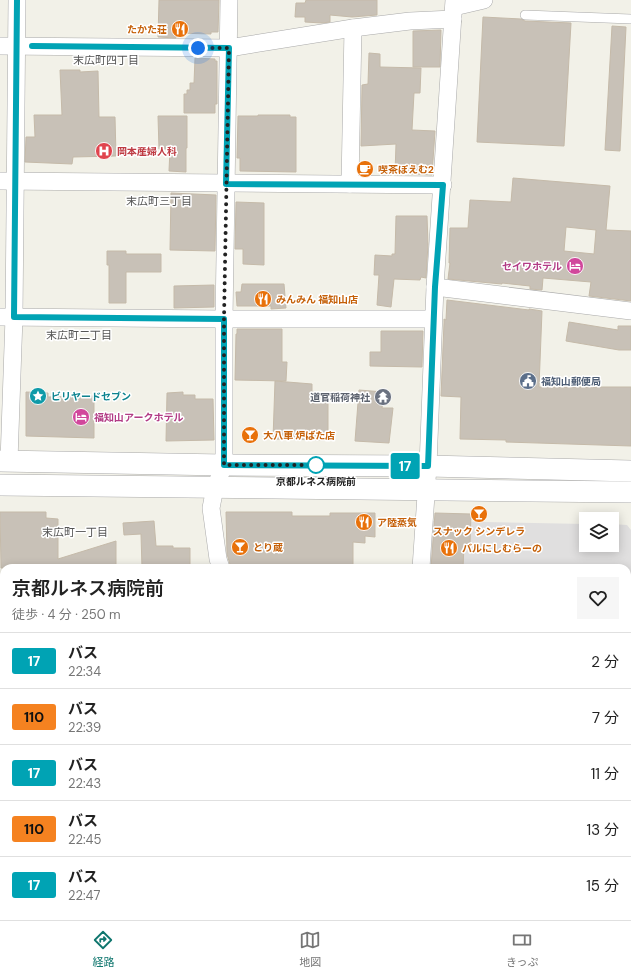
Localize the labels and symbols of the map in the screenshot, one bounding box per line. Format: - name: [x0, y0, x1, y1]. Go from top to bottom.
- restaurant icon: たかた荘: [170, 19, 190, 39]
- place label: たかた荘: [127, 23, 167, 36]
- your location: [188, 38, 208, 58]
- district label: 末広町四丁目: [73, 53, 139, 67]
- hospital icon: 岡本産婦人科: [94, 141, 114, 161]
- place label: 岡本産婦人科: [117, 145, 177, 158]
- cafe icon: 喫茶ぽえむ2: [355, 159, 375, 179]
- place label: 喫茶ぽえむ2: [378, 163, 434, 176]
- district label: 末広町三丁目: [126, 194, 192, 208]
- hotel icon: セイワホテル: [565, 256, 585, 276]
- place label: セイワホテル: [502, 260, 562, 273]
- restaurant icon: みんみん 福知山店: [253, 289, 273, 309]
- place label: みんみん 福知山店: [276, 293, 358, 306]
- district label: 末広町二丁目: [46, 328, 112, 342]
- public building icon: 福知山郵便局: [518, 371, 538, 391]
- place label: 福知山郵便局: [541, 375, 601, 388]
- place icon: ビリヤードセブン: [28, 386, 48, 406]
- temple icon: 道官稲荷神社: [373, 387, 393, 407]
- place label: ビリヤードセブン: [51, 390, 131, 403]
- place label: 道官稲荷神社: [310, 391, 371, 404]
- hotel icon: 福知山アークホテル: [71, 407, 91, 427]
- place label: 福知山アークホテル: [94, 411, 183, 424]
- bar icon: 大八車 炉ばた店: [240, 425, 260, 445]
- place label: 大八車 炉ばた店: [263, 429, 335, 442]
- line badge: 17: [387, 453, 423, 479]
- marker: 京都ルネス病院前: [307, 456, 325, 474]
- place label: 京都ルネス病院前: [276, 475, 356, 488]
- bar icon: スナック シンデレラ: [469, 504, 489, 524]
- restaurant icon: ア陸蒸気: [354, 512, 374, 532]
- place label: ア陸蒸気: [377, 516, 417, 529]
- district label: 末広町一丁目: [42, 525, 108, 539]
- place label: スナック シンデレラ: [433, 525, 525, 538]
- bar icon: とり蔵: [230, 537, 250, 557]
- restaurant icon: バルにしむらーの: [439, 538, 459, 558]
- place label: とり蔵: [253, 541, 283, 554]
- place label: バルにしむらーの: [462, 542, 542, 555]

